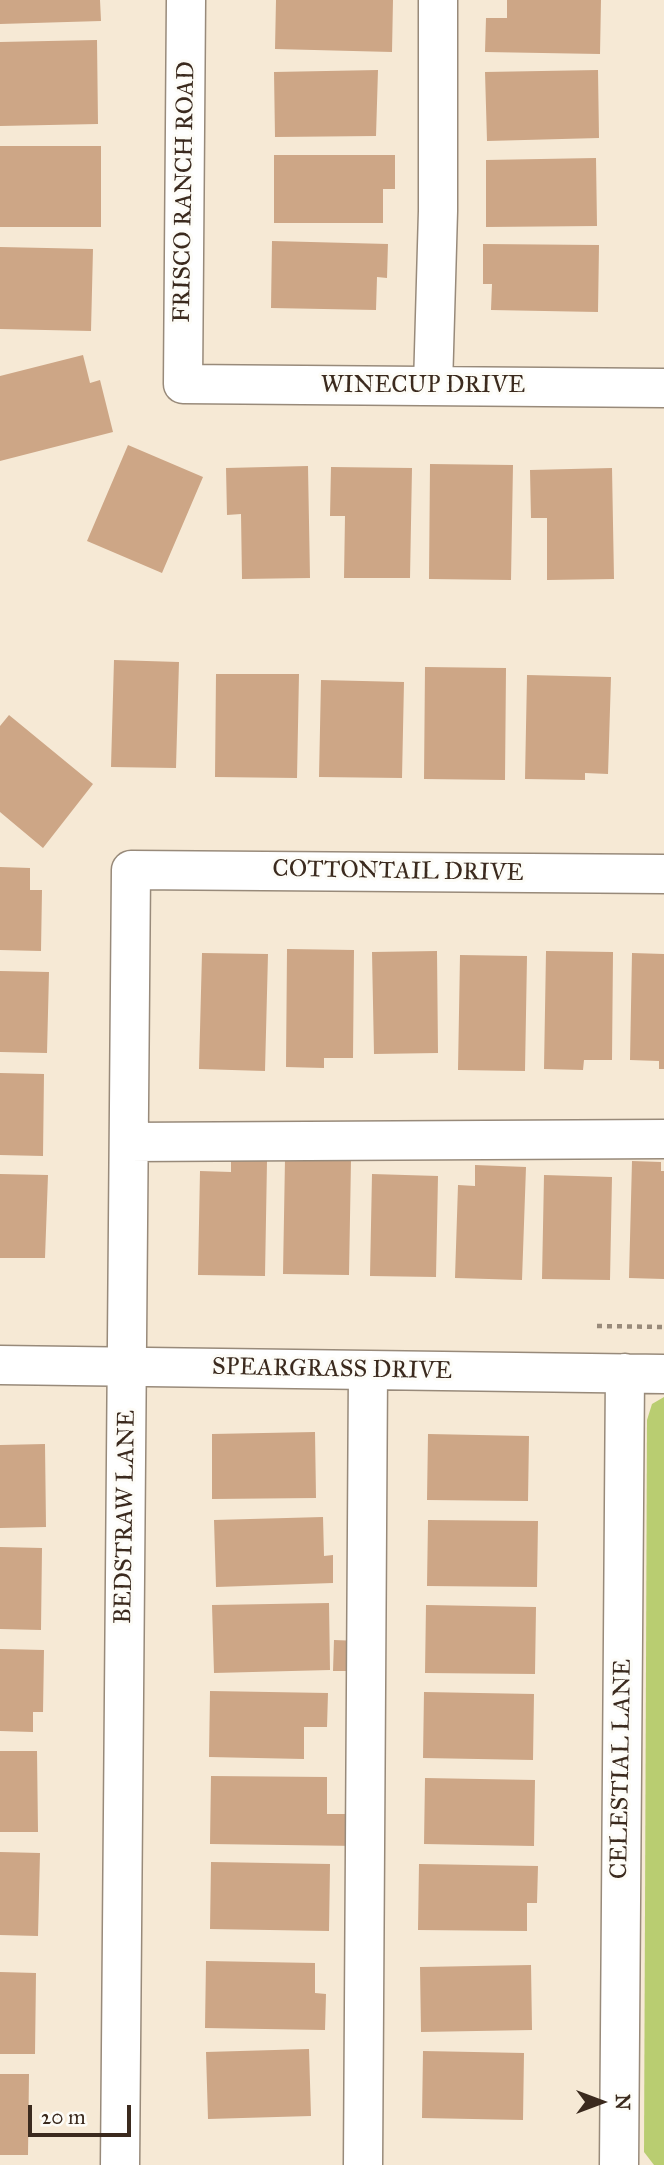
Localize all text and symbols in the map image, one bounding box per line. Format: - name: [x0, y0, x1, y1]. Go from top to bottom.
- street label: FRISCO RANCH ROAD: [168, 61, 202, 323]
- street label: WINECUP DRIVE: [321, 372, 525, 400]
- street label: COTTONTAIL DRIVE: [272, 855, 524, 889]
- street label: SPEARGRASS DRIVE: [212, 1354, 452, 1386]
- street label: BEDSTRAW LANE: [110, 1410, 142, 1624]
- street label: CELESTIAL LANE: [606, 1659, 638, 1879]
- north arrow: [566, 2067, 636, 2137]
- scale bar: [32, 2092, 135, 2136]
- text: N: [611, 2094, 634, 2110]
- text: 20 m: [41, 2104, 86, 2130]

